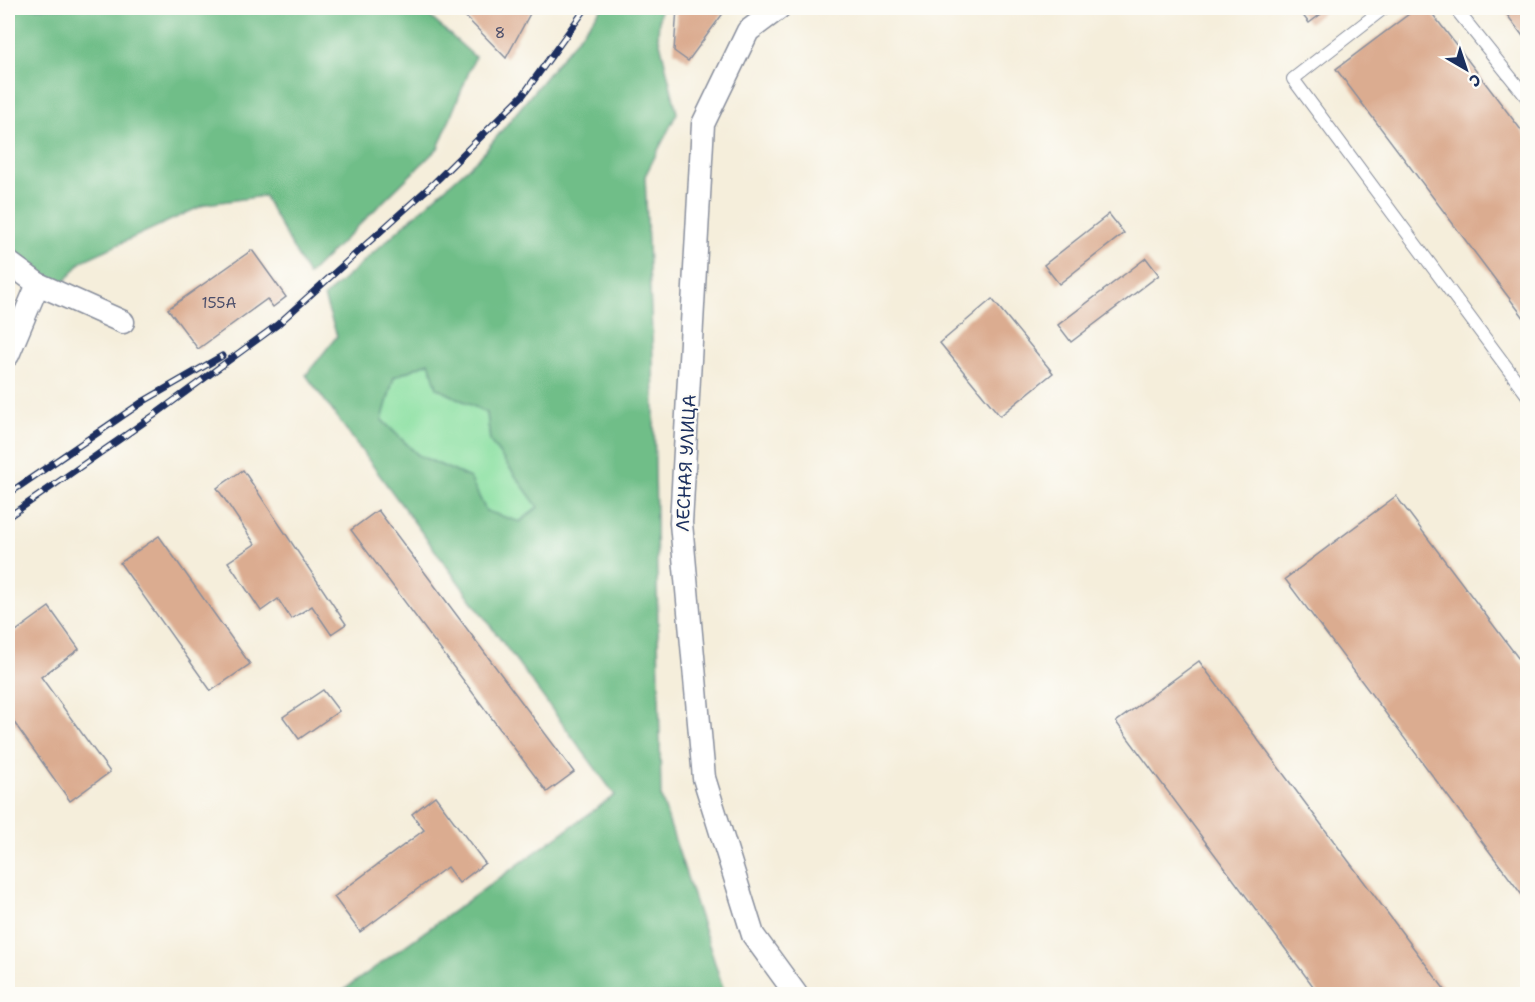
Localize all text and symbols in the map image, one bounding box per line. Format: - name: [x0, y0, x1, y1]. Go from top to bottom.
- house number: 8: [495, 23, 505, 43]
- north arrow: [1436, 39, 1496, 99]
- text: С: [1465, 69, 1486, 92]
- house number: 155А: [202, 293, 237, 313]
- street label: ЛЕСНАЯ УЛИЦА: [670, 394, 702, 532]

